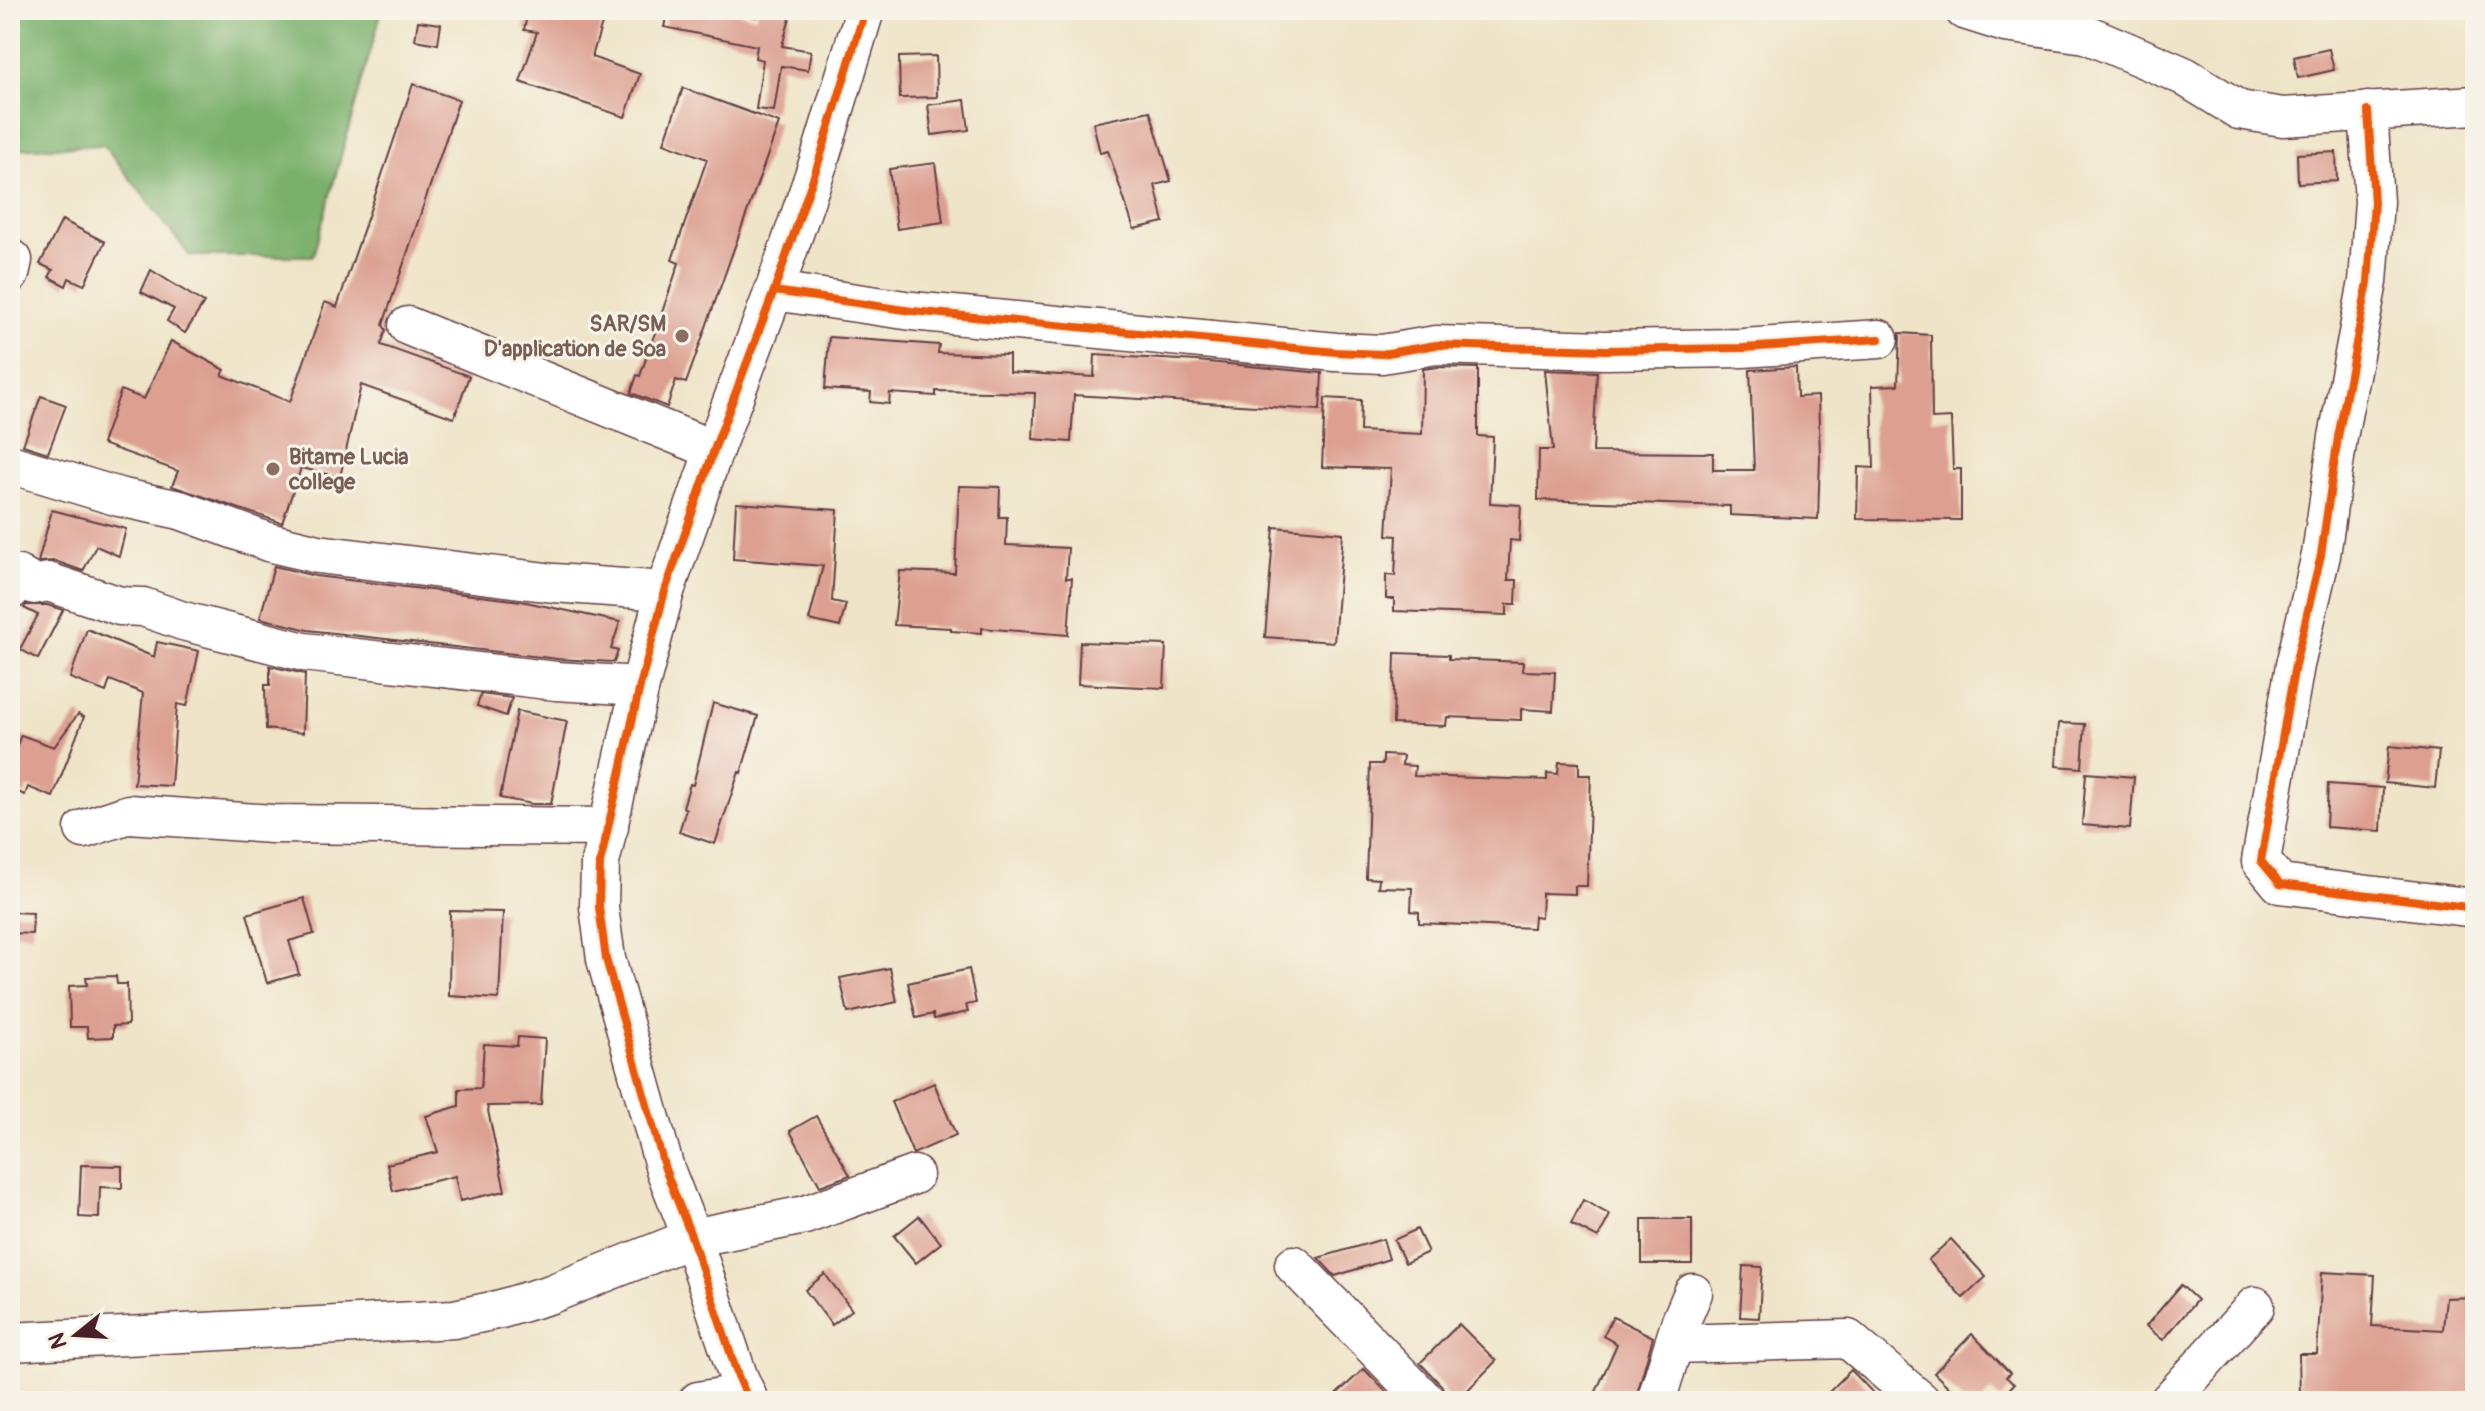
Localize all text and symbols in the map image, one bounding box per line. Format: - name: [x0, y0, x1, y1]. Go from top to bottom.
- place label: SAR/SM D'application de Soa: [484, 310, 666, 363]
- marker: SAR/SM D'application de Soa: [673, 327, 691, 345]
- place label: Bitame Lucia college: [288, 443, 408, 496]
- marker: Bitame Lucia college: [264, 460, 282, 478]
- north arrow: [36, 1295, 116, 1375]
- text: N: [42, 1329, 74, 1352]

